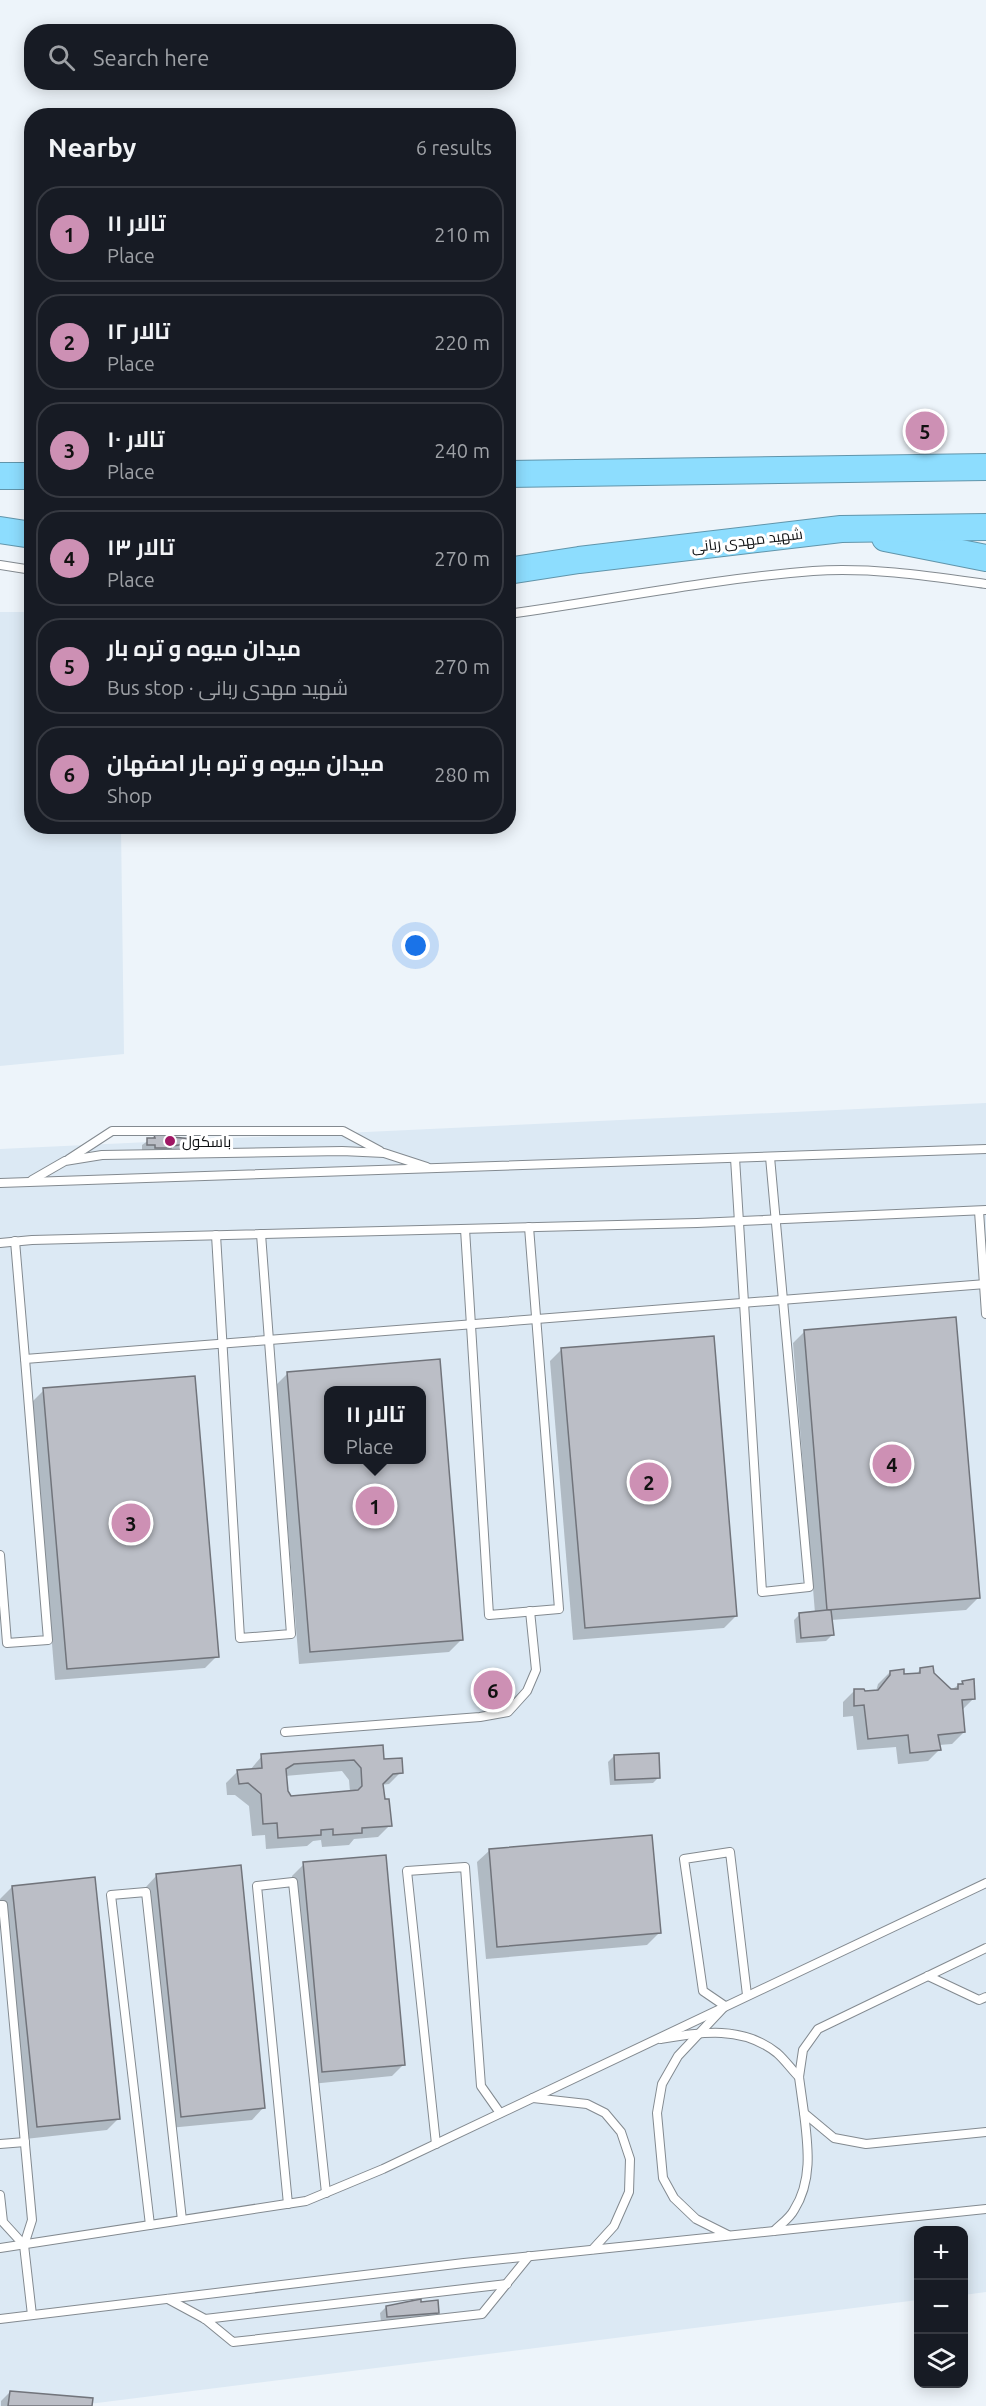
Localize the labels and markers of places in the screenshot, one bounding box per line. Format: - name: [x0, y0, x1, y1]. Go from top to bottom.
- pin: 5: [906, 408, 944, 454]
- place label: باسكول: [182, 1133, 231, 1151]
- marker: باسكول: [163, 1134, 177, 1148]
- pin: 4: [872, 1442, 912, 1486]
- pin: 2: [630, 1460, 668, 1504]
- pin: 1: [356, 1484, 394, 1528]
- pin: 3: [112, 1500, 150, 1546]
- pin: 6: [474, 1668, 512, 1712]

